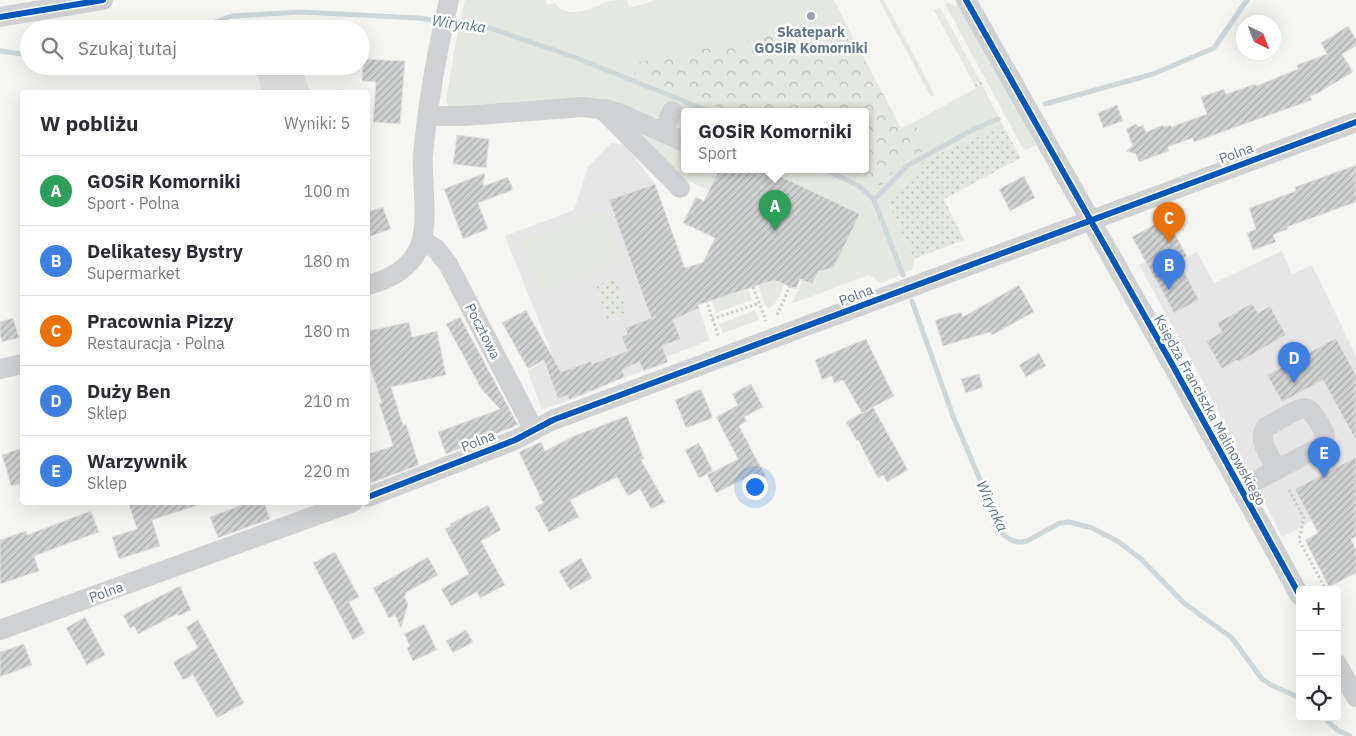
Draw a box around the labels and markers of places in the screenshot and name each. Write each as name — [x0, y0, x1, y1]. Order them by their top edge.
marker: Skatepark GOSiR Komorniki — [805, 10, 817, 22]
place label: Skatepark GOSiR Komorniki — [754, 23, 868, 57]
pin: A — [759, 190, 791, 231]
pin: C — [1153, 202, 1185, 243]
pin: B — [1153, 249, 1185, 290]
pin: D — [1278, 342, 1310, 383]
pin: E — [1308, 437, 1340, 478]

